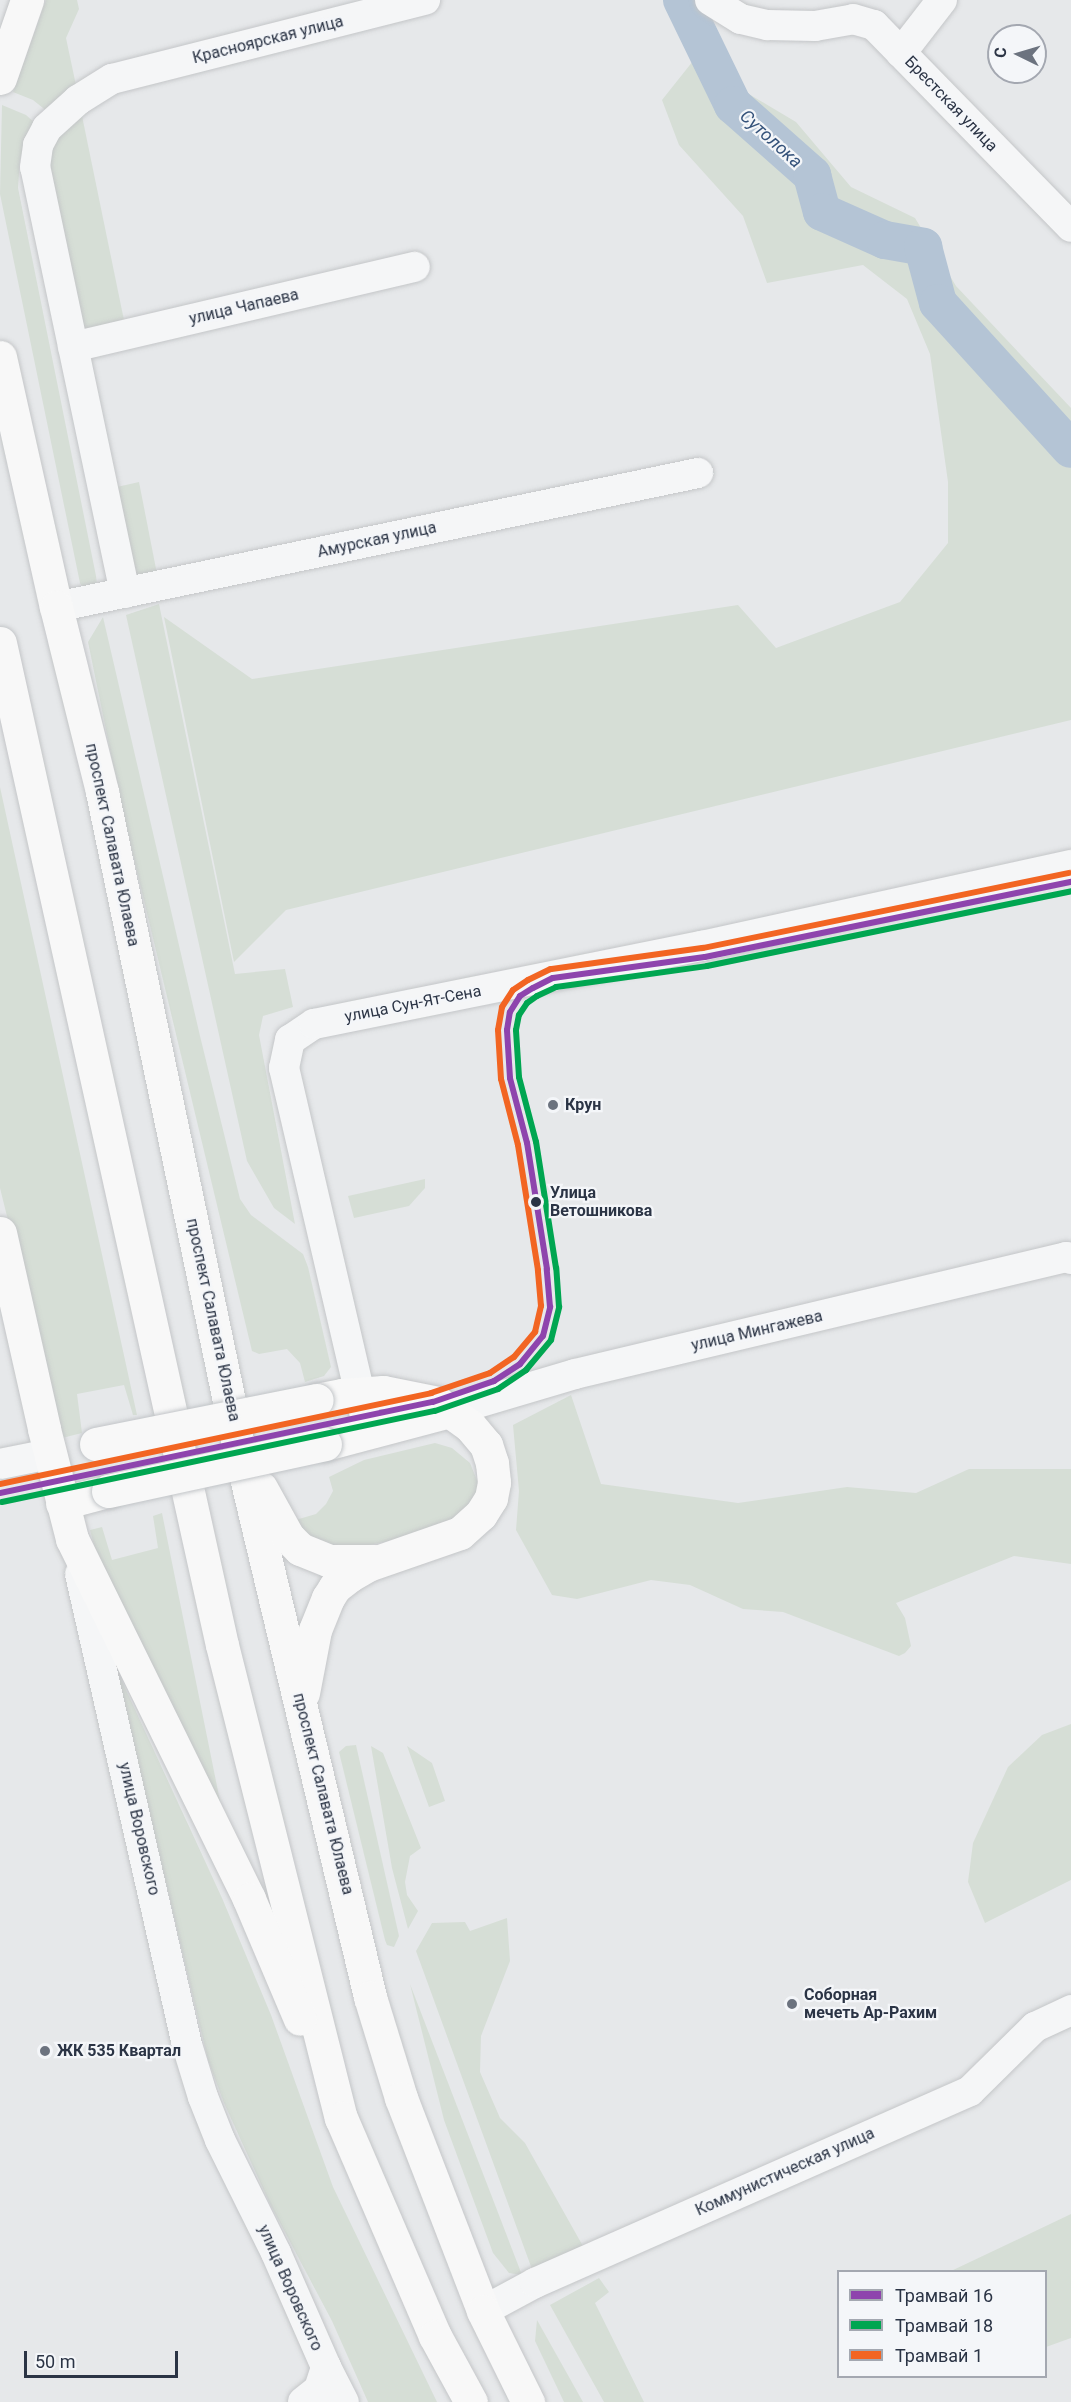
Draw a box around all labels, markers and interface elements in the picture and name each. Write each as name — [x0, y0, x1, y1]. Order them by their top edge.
street label: Красноярская улица — [191, 12, 345, 68]
north arrow — [987, 24, 1047, 84]
text: С — [991, 47, 1010, 59]
street label: Брестская улица — [901, 52, 1001, 156]
water label: Сутолока — [735, 105, 807, 173]
street label: улица Чапаева — [187, 285, 301, 329]
street label: Амурская улица — [316, 518, 438, 562]
street label: проспект Салавата Юлаева — [81, 742, 143, 948]
street label: улица Сун-Ят-Сена — [343, 981, 483, 1027]
place label: Крун — [565, 1095, 601, 1115]
marker: Крун — [546, 1098, 560, 1112]
place label: Улица Ветошникова — [550, 1183, 652, 1221]
marker: Улица Ветошникова — [527, 1193, 545, 1211]
street label: проспект Салавата Юлаева — [182, 1217, 244, 1423]
street label: улица Мингажева — [689, 1307, 825, 1355]
street label: проспект Салавата Юлаева — [289, 1691, 357, 1897]
street label: улица Воровского — [114, 1761, 164, 1897]
place label: Соборная мечеть Ар-Рахим — [804, 1985, 937, 2023]
marker: Соборная мечеть Ар-Рахим — [785, 1997, 799, 2011]
place label: ЖК 535 Квартал — [57, 2041, 181, 2061]
marker: ЖК 535 Квартал — [38, 2044, 52, 2058]
street label: Коммунистическая улица — [693, 2124, 877, 2220]
street label: улица Воровского — [254, 2222, 326, 2354]
legend — [837, 2270, 1047, 2378]
text: Трамвай 16 — [895, 2285, 993, 2306]
text: Трамвай 18 — [895, 2315, 993, 2336]
scale bar — [27, 2339, 182, 2377]
text: Трамвай 1 — [895, 2345, 983, 2366]
text: 50 m — [35, 2351, 75, 2372]

